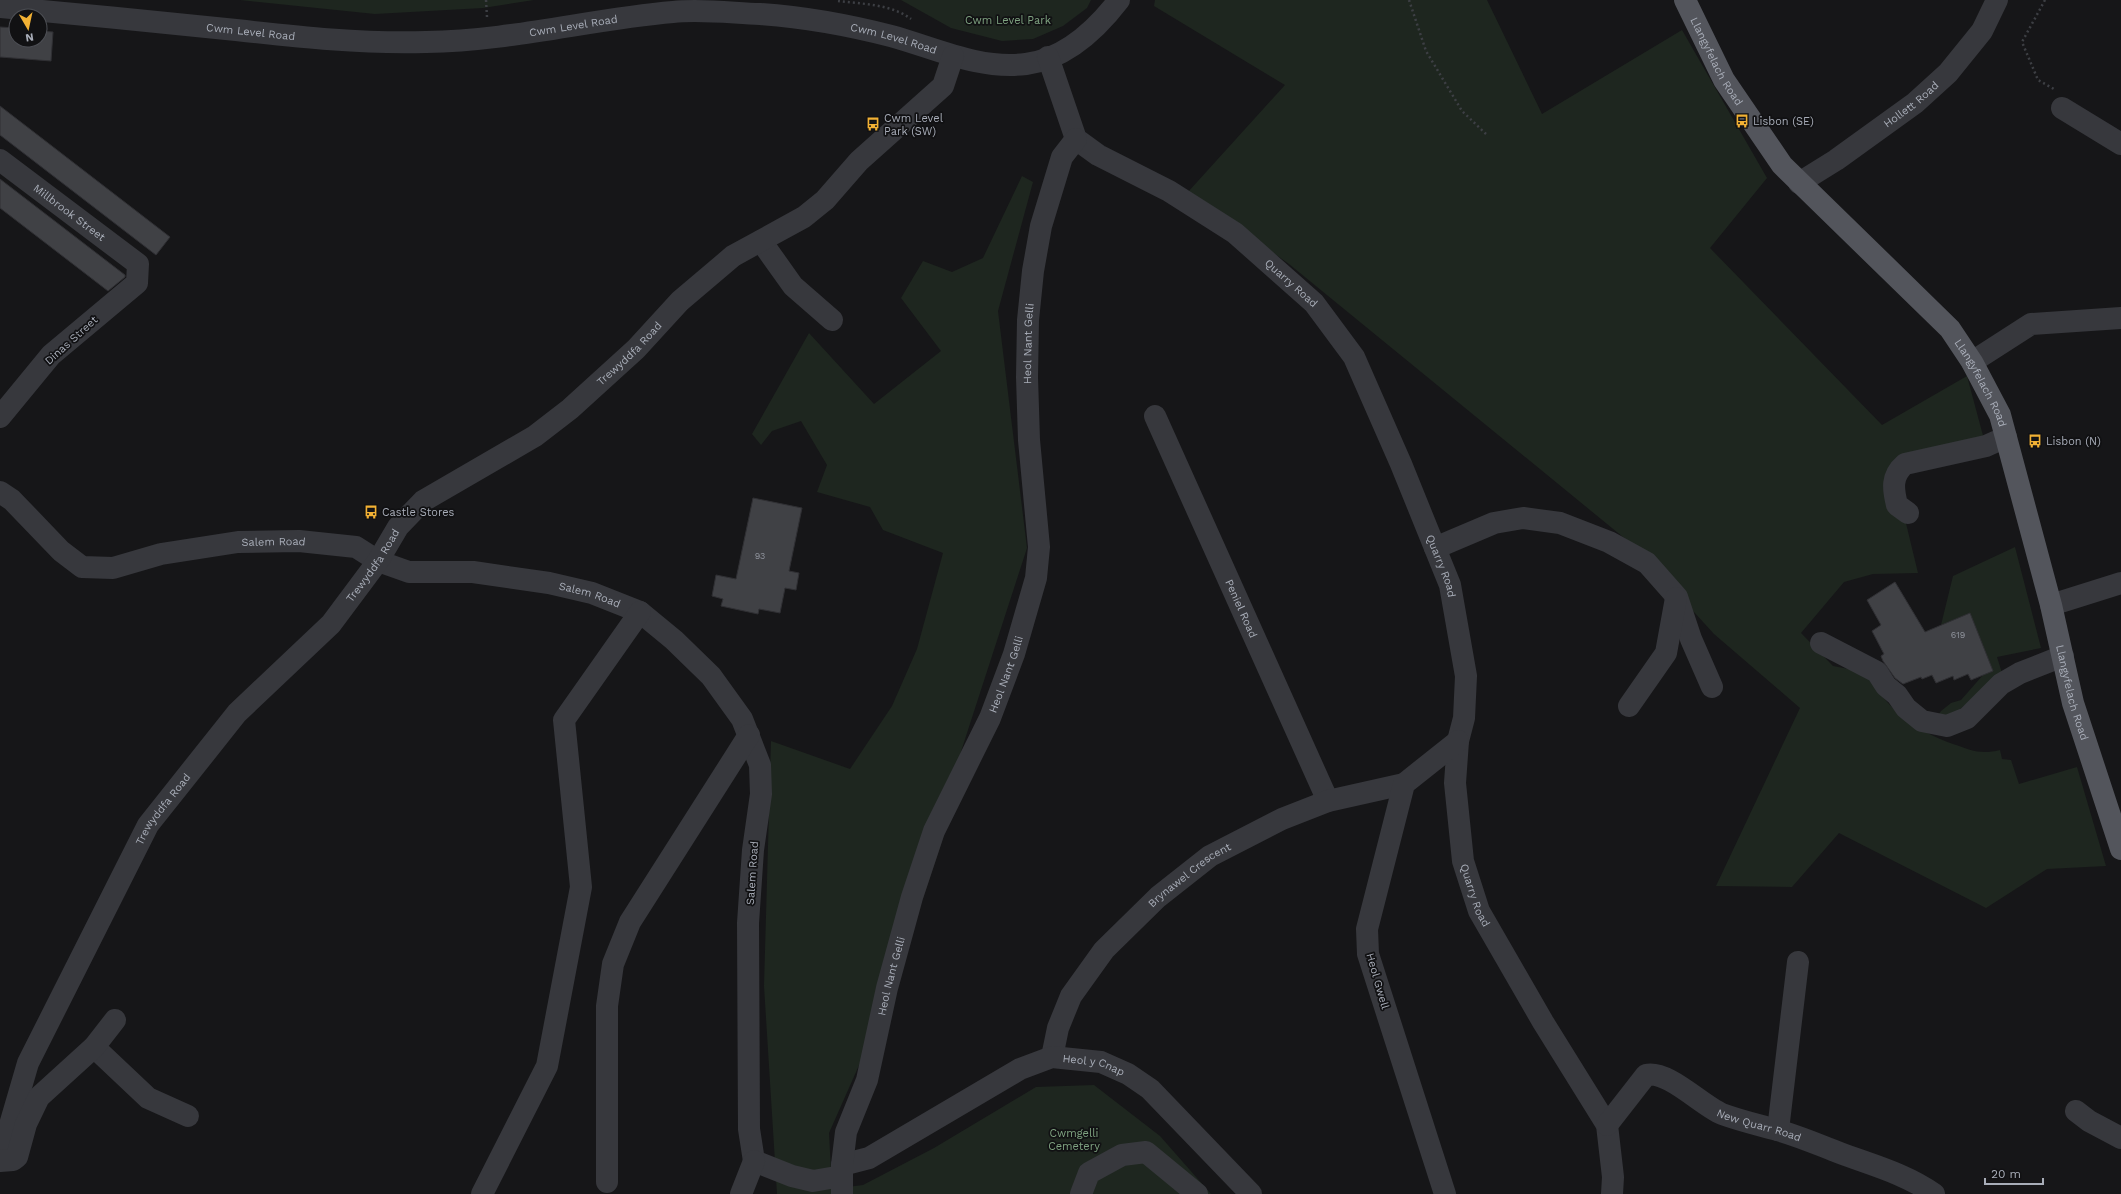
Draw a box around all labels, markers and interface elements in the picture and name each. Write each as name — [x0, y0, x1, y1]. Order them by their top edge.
north arrow — [8, 8, 48, 48]
street label: Cwm Level Road — [528, 13, 618, 39]
park label: Cwm Level Park — [965, 14, 1051, 27]
street label: Llangyfelach Road — [1687, 15, 1745, 108]
street label: Cwm Level Road — [206, 21, 296, 43]
street label: Cwm Level Road — [849, 21, 939, 57]
text: N — [24, 30, 35, 44]
street label: Hollett Road — [1881, 79, 1941, 131]
place label: Cwm Level Park (SW) — [884, 112, 944, 138]
bus stop icon: Lisbon (SE) — [1734, 113, 1750, 129]
place label: Lisbon (SE) — [1753, 115, 1814, 128]
bus stop icon: Cwm Level Park (SW) — [865, 116, 881, 132]
street label: Millbrook Street — [31, 182, 108, 244]
street label: Quarry Road — [1262, 256, 1320, 310]
street label: Heol Nant Gelli — [1021, 303, 1037, 384]
street label: Dinas Street — [42, 313, 101, 367]
street label: Trewyddfa Road — [594, 319, 665, 388]
street label: Llangyfelach Road — [1951, 337, 2009, 428]
bus stop icon: Lisbon (N) — [2027, 433, 2043, 449]
place label: Lisbon (N) — [2046, 435, 2101, 448]
bus stop icon: Castle Stores — [363, 504, 379, 520]
place label: Castle Stores — [382, 506, 455, 519]
street label: Trewyddfa Road — [344, 527, 402, 605]
street label: Quarry Road — [1423, 533, 1458, 598]
street label: Salem Road — [241, 535, 306, 549]
house number: 93 — [755, 551, 765, 561]
street label: Peniel Road — [1222, 577, 1260, 640]
street label: Salem Road — [558, 580, 622, 611]
house number: 619 — [1951, 630, 1965, 640]
street label: Heol Nant Gelli — [986, 634, 1026, 715]
street label: Llangyfelach Road — [2053, 644, 2091, 742]
street label: Trewyddfa Road — [133, 771, 194, 847]
street label: Brynawel Crescent — [1146, 840, 1234, 910]
street label: Salem Road — [744, 841, 761, 905]
street label: Quarry Road — [1457, 862, 1493, 929]
street label: Heol Nant Gelli — [875, 935, 908, 1017]
street label: Heol Gwell — [1363, 952, 1392, 1011]
street label: Heol y Cnap — [1062, 1052, 1127, 1079]
street label: New Quarr Road — [1714, 1106, 1803, 1144]
park label: Cwmgelli Cemetery — [1048, 1127, 1100, 1153]
scale bar — [1985, 1160, 2043, 1186]
text: 20 m — [1991, 1167, 2021, 1181]

